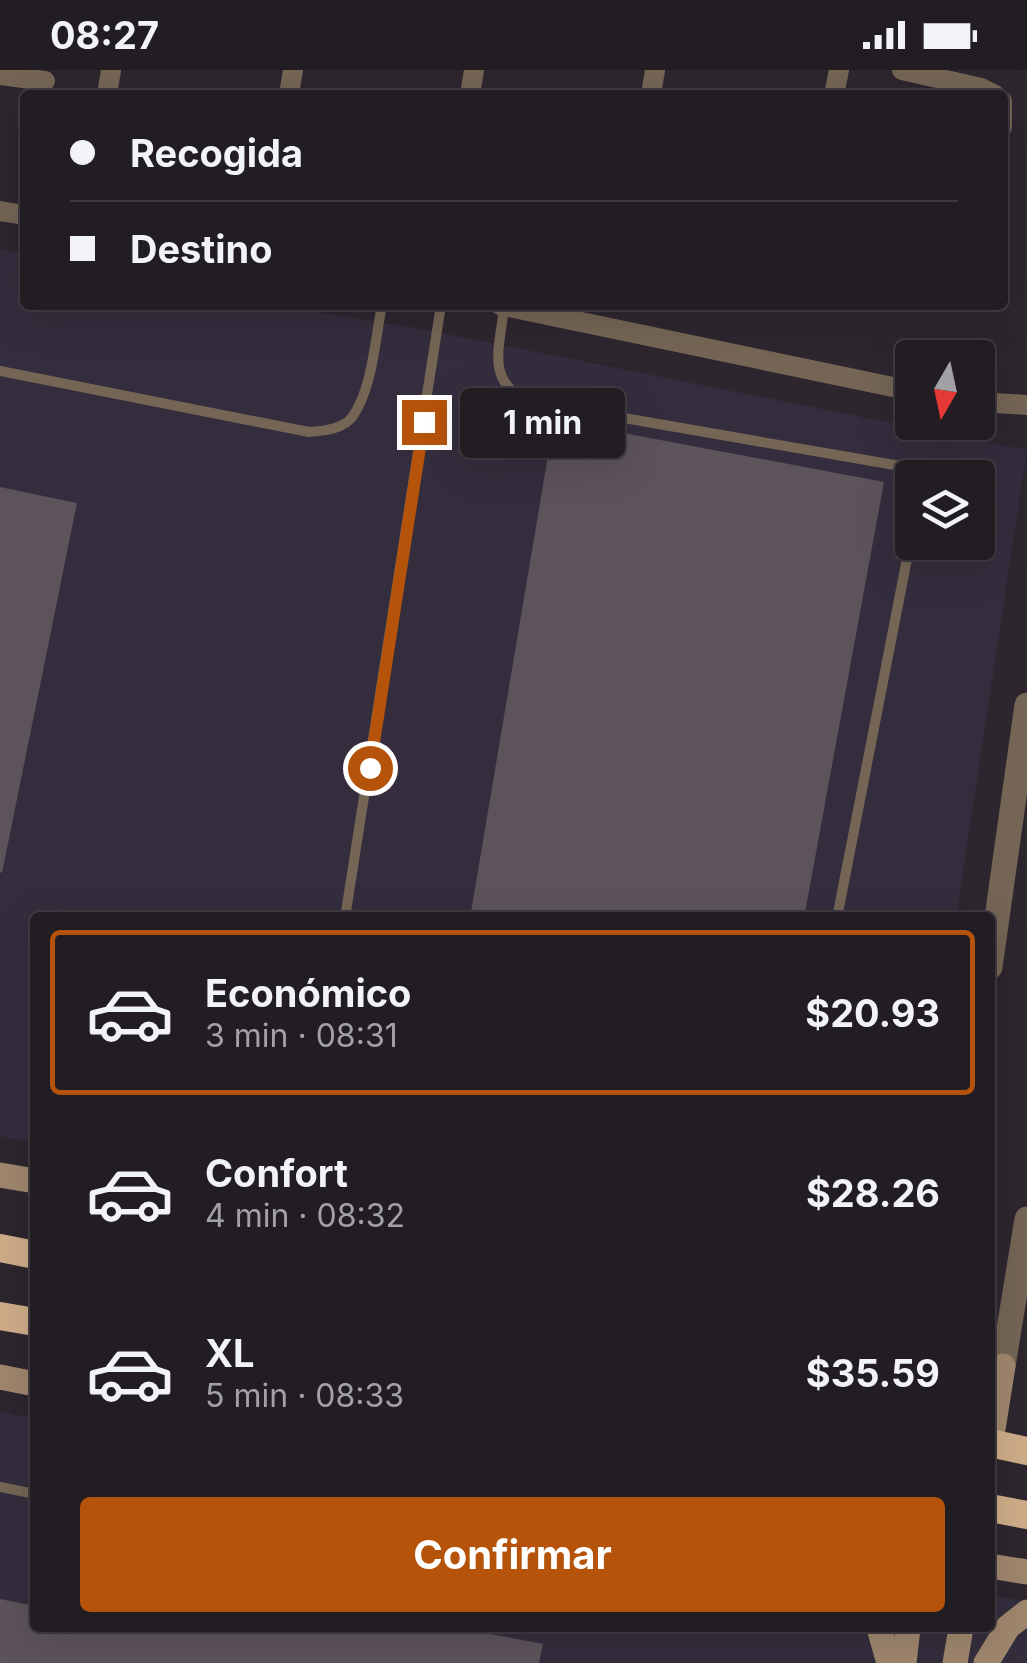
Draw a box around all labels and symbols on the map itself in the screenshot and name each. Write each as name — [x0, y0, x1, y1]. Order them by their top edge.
north arrow — [895, 340, 995, 440]
callout: 1 min — [459, 387, 624, 457]
route end — [402, 400, 447, 445]
route start — [348, 746, 393, 791]

